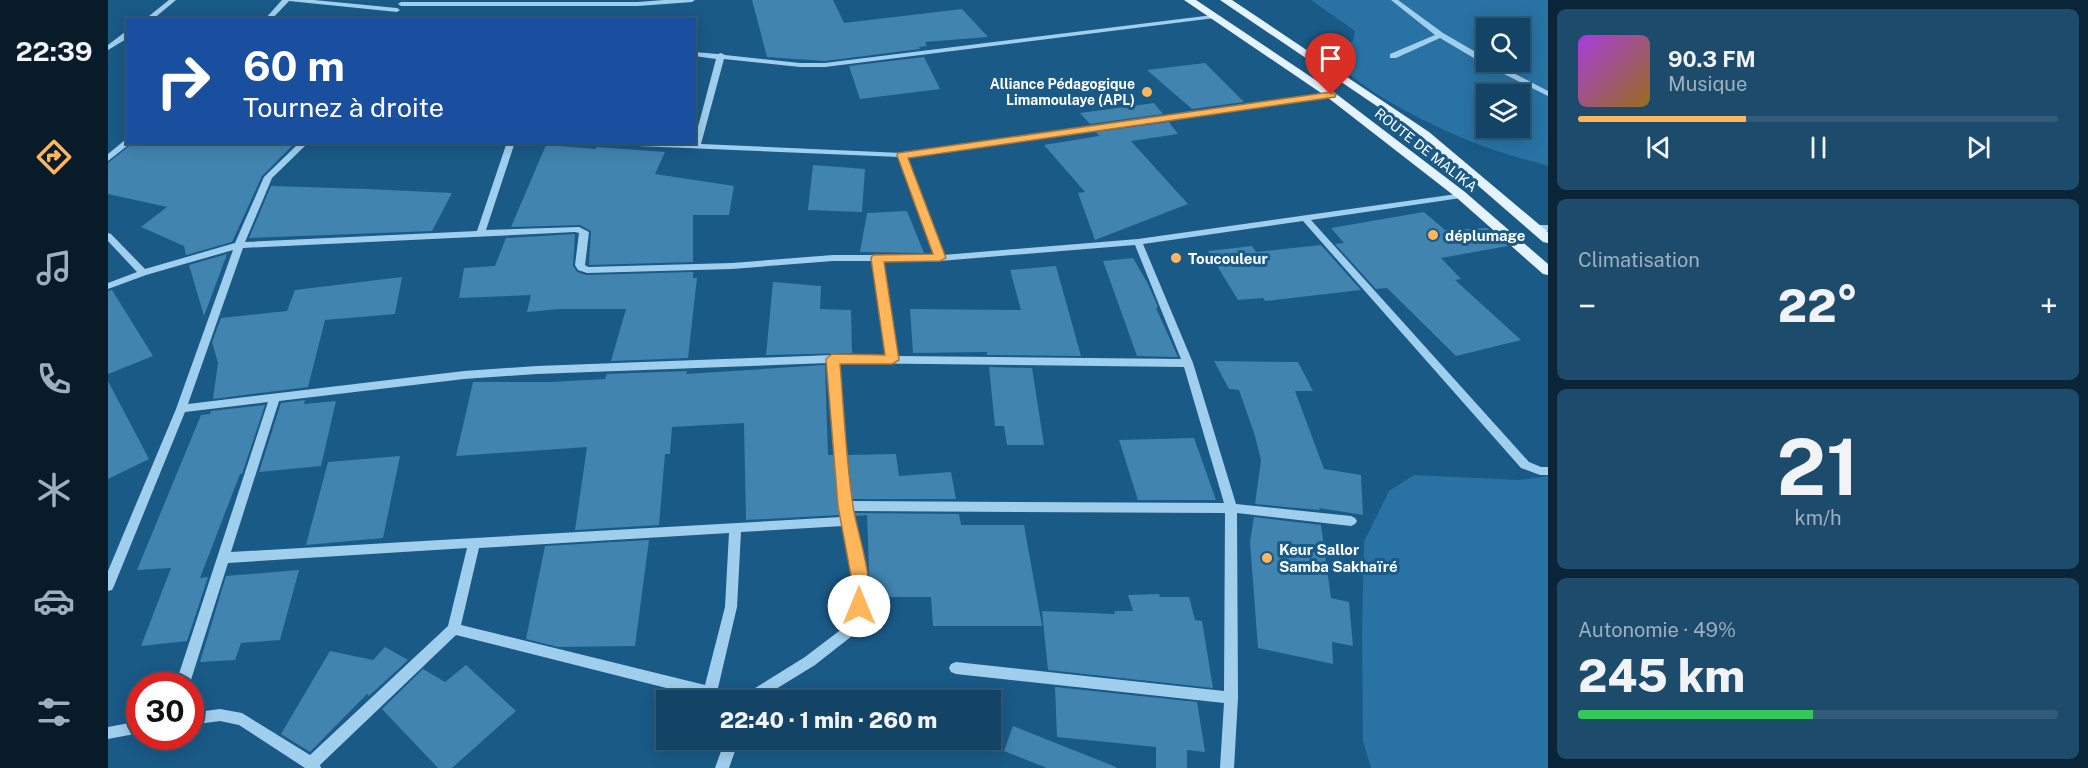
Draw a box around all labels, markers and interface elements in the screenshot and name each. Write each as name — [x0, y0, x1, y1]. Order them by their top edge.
map controls — [1476, 18, 1530, 138]
button: search — [1476, 18, 1530, 72]
pin — [1305, 33, 1356, 95]
text: 22:39 — [15, 35, 93, 67]
text: 60 m — [243, 41, 345, 90]
icon: right — [144, 42, 222, 120]
icon: arrive — [1314, 42, 1347, 75]
text: 90.3 FM — [1668, 46, 1756, 72]
text: Musique — [1668, 72, 1747, 96]
place label: Alliance Pédagogique Limamoulaye (APL) — [990, 76, 1135, 108]
button: layers — [1476, 84, 1530, 138]
marker: Alliance Pédagogique Limamoulaye (APL) — [1140, 85, 1154, 99]
text: Tournez à droite — [243, 91, 444, 123]
street label: ROUTE DE MALIKA — [1372, 105, 1480, 195]
icon: previous — [1642, 131, 1675, 164]
icon: pause — [1802, 131, 1835, 164]
icon: next — [1962, 131, 1995, 164]
icon: directions — [33, 136, 75, 178]
place label: déplumage — [1445, 227, 1525, 244]
marker: déplumage — [1426, 228, 1440, 242]
icon: music — [33, 247, 75, 289]
text: Climatisation — [1578, 248, 1700, 272]
place label: Toucouleur — [1188, 250, 1268, 267]
marker: Toucouleur — [1169, 251, 1183, 265]
text: 22° — [1778, 279, 1858, 332]
text: − — [1578, 287, 1596, 325]
text: + — [2040, 287, 2058, 325]
icon: phone — [33, 358, 75, 400]
text: 21 — [1777, 421, 1859, 513]
icon: climate — [33, 469, 75, 511]
text: km/h — [1794, 506, 1842, 530]
place label: Keur Sallor Samba Sakhaïré — [1279, 541, 1398, 575]
marker: Keur Sallor Samba Sakhaïré — [1260, 551, 1274, 565]
position arrow — [827, 574, 891, 638]
icon: car — [33, 580, 75, 622]
text: Autonomie · 49% — [1578, 618, 1736, 642]
text: 245 km — [1578, 649, 1745, 702]
speed limit sign: 30 — [126, 672, 204, 750]
icon: filters — [33, 691, 75, 733]
text: 22:40 · 1 min · 260 m — [720, 707, 937, 733]

